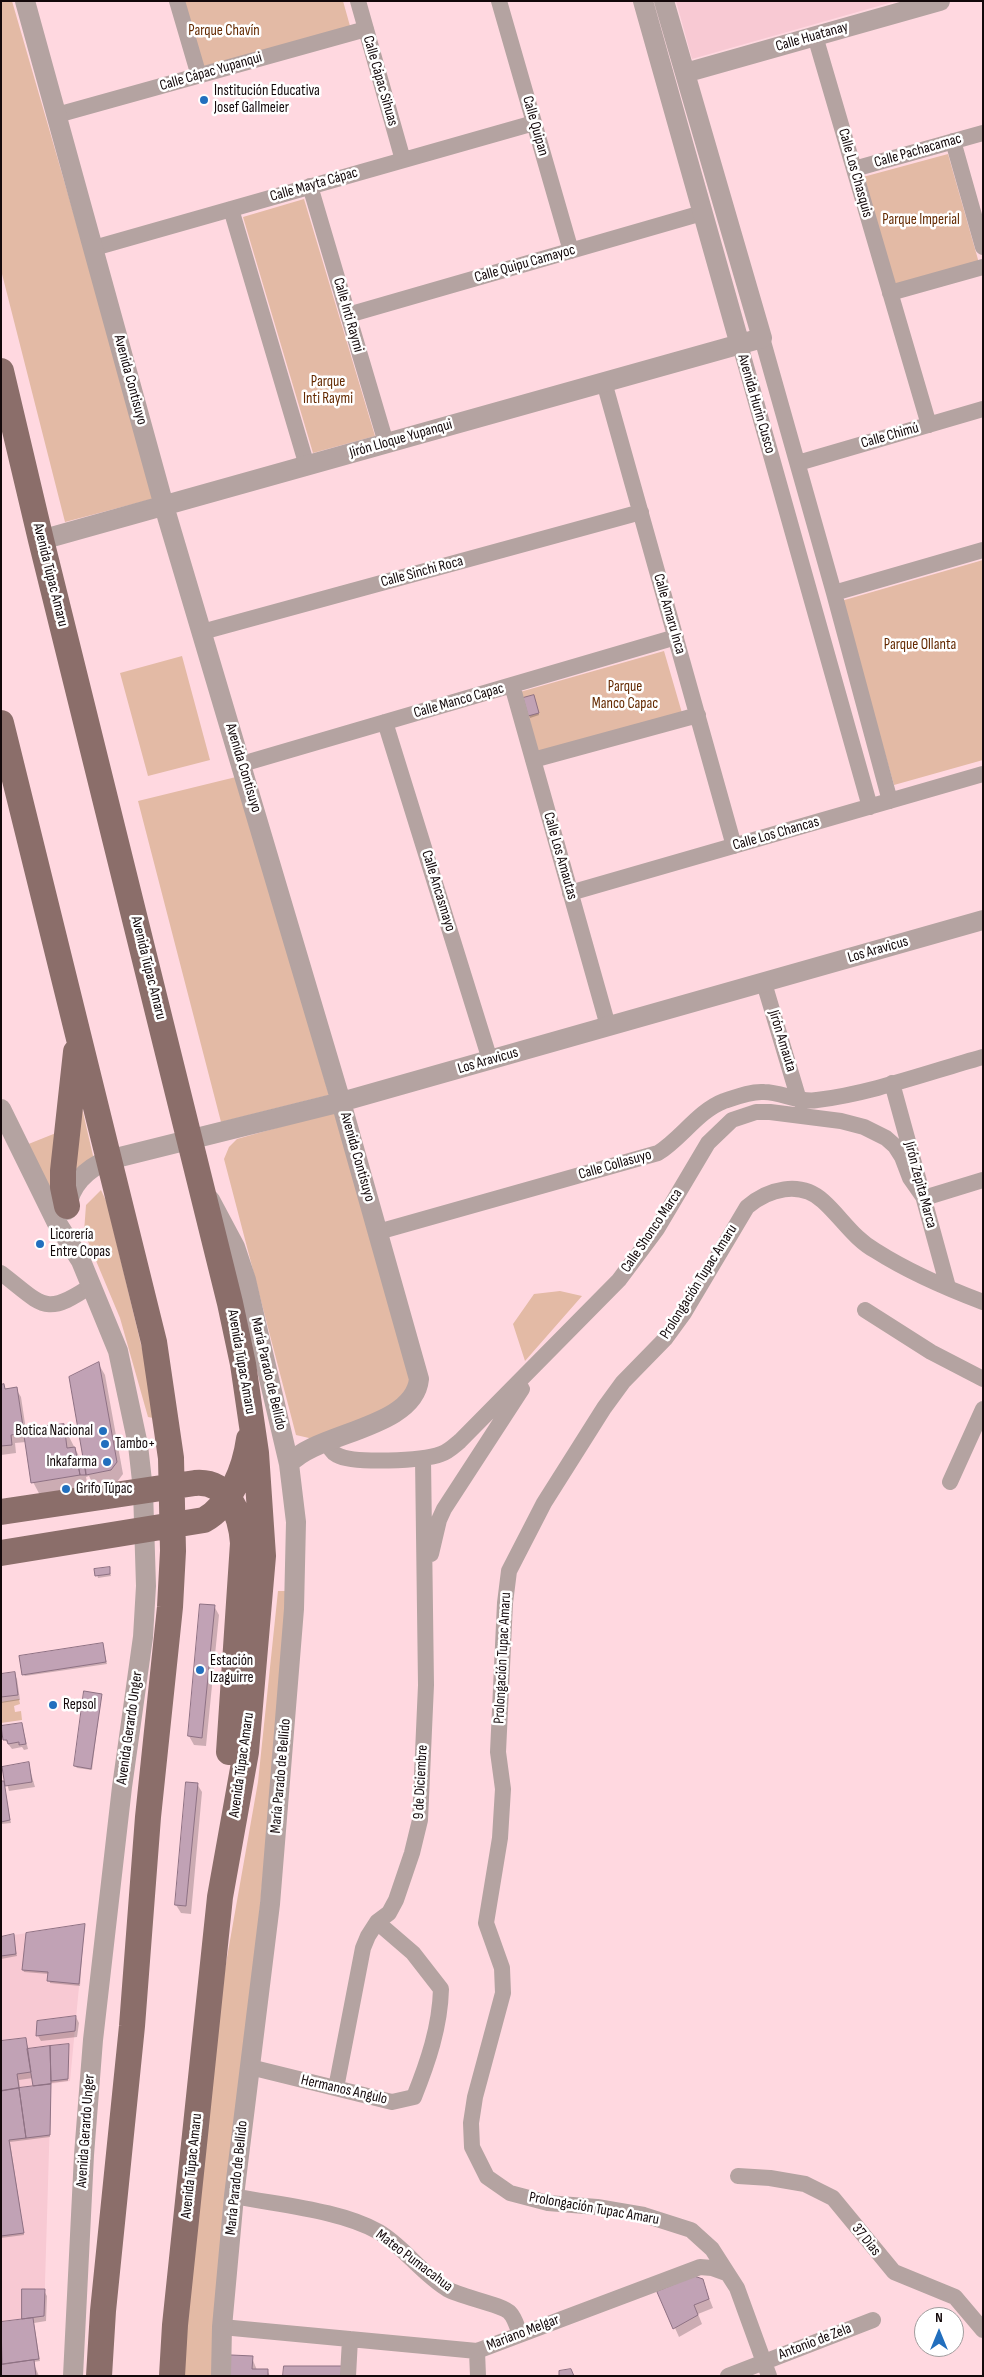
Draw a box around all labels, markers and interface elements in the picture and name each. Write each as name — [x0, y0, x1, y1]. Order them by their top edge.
street label: Calle Huatanay — [774, 18, 850, 56]
park label: Parque Chavín — [188, 22, 260, 40]
street label: Calle Cápac Sihuas — [359, 34, 401, 128]
street label: Calle Cápac Yupanqui — [158, 49, 264, 95]
place label: Institución Educativa Josef Gallmeier — [214, 82, 320, 117]
marker: Institución Educativa Josef Gallmeier — [198, 94, 210, 106]
street label: Calle Quipan — [518, 94, 552, 158]
street label: Calle Los Chasquis — [834, 126, 876, 220]
street label: Calle Pachacamac — [872, 130, 964, 172]
street label: Calle Mayta Cápac — [268, 164, 360, 206]
park label: Parque Imperial — [882, 211, 960, 229]
street label: Calle Quipu Camayoc — [472, 241, 578, 287]
street label: Calle Inti Raymi — [329, 276, 367, 354]
street label: Avenida Contisuyo — [109, 333, 151, 427]
street label: Avenida Hurin Cusco — [733, 352, 779, 456]
park label: Parque Inti Raymi — [303, 373, 353, 408]
street label: Jirón Lloque Yupanqui — [348, 416, 454, 462]
street label: Calle Chimú — [859, 419, 921, 453]
street label: Avenida Túpac Amaru — [28, 521, 72, 629]
street label: Calle Sinchi Roca — [379, 552, 465, 592]
street label: Calle Amaru Inca — [649, 572, 689, 656]
park label: Parque Ollanta — [884, 636, 956, 654]
park label: Parque Manco Capac — [592, 678, 658, 713]
street label: Calle Manco Capac — [412, 680, 506, 722]
street label: Avenida Contisuyo — [221, 721, 265, 815]
street label: Calle Los Amautas — [539, 810, 581, 902]
street label: Calle Los Chancas — [731, 813, 821, 855]
street label: Calle Ancasmayo — [417, 848, 459, 934]
street label: Avenida Túpac Amaru — [126, 914, 170, 1022]
street label: Los Aravicus — [846, 933, 910, 967]
street label: Jirón Amauta — [764, 1008, 800, 1074]
street label: Los Aravicus — [456, 1044, 520, 1078]
street label: Avenida Contisuyo — [336, 1110, 378, 1204]
street label: Jirón Zepita Marca — [900, 1140, 940, 1230]
street label: Calle Collasuyo — [576, 1146, 654, 1184]
street label: Calle Shonco Marca — [617, 1186, 687, 1276]
street label: Prolongación Tupac Amaru — [656, 1221, 742, 1343]
place label: Licorería Entre Copas — [50, 1226, 110, 1261]
marker: Licorería Entre Copas — [34, 1238, 46, 1250]
street label: Avenida Túpac Amaru — [223, 1308, 259, 1416]
street label: María Parado de Bellido — [246, 1316, 290, 1432]
place label: Botica Nacional — [15, 1422, 93, 1440]
marker: Botica Nacional — [97, 1425, 109, 1437]
place label: Tambo+ — [115, 1435, 155, 1453]
marker: Tambo+ — [99, 1438, 111, 1450]
place label: Inkafarma — [46, 1453, 97, 1471]
marker: Inkafarma — [101, 1456, 113, 1468]
place label: Grifo Túpac — [76, 1480, 132, 1498]
marker: Grifo Túpac — [60, 1483, 72, 1495]
street label: Prolongación Tupac Amaru — [491, 1592, 515, 1724]
place label: Estación Izaguirre — [210, 1652, 254, 1687]
marker: Estación Izaguirre — [194, 1664, 206, 1676]
street label: Avenida Gerardo Unger — [113, 1670, 147, 1786]
place label: Repsol — [63, 1696, 96, 1714]
marker: Repsol — [47, 1699, 59, 1711]
street label: Avenida Túpac Amaru — [226, 1711, 258, 1819]
street label: María Parado de Bellido — [267, 1718, 295, 1834]
street label: 9 de Diciembre — [410, 1744, 432, 1820]
street label: Hermanos Angulo — [299, 2071, 389, 2109]
street label: Avenida Gerardo Unger — [73, 2074, 99, 2188]
street label: Avenida Túpac Amaru — [178, 2112, 206, 2220]
street label: María Parado de Bellido — [222, 2120, 252, 2236]
street label: Prolongación Tupac Amaru — [528, 2189, 660, 2229]
street label: 37 Dias — [848, 2220, 884, 2260]
street label: Mateo Pumacahua — [372, 2226, 456, 2296]
north arrow — [914, 2307, 964, 2357]
text: N — [935, 2309, 943, 2326]
street label: Mariano Melgar — [484, 2311, 562, 2355]
street label: Antonio de Zela — [776, 2320, 854, 2364]

